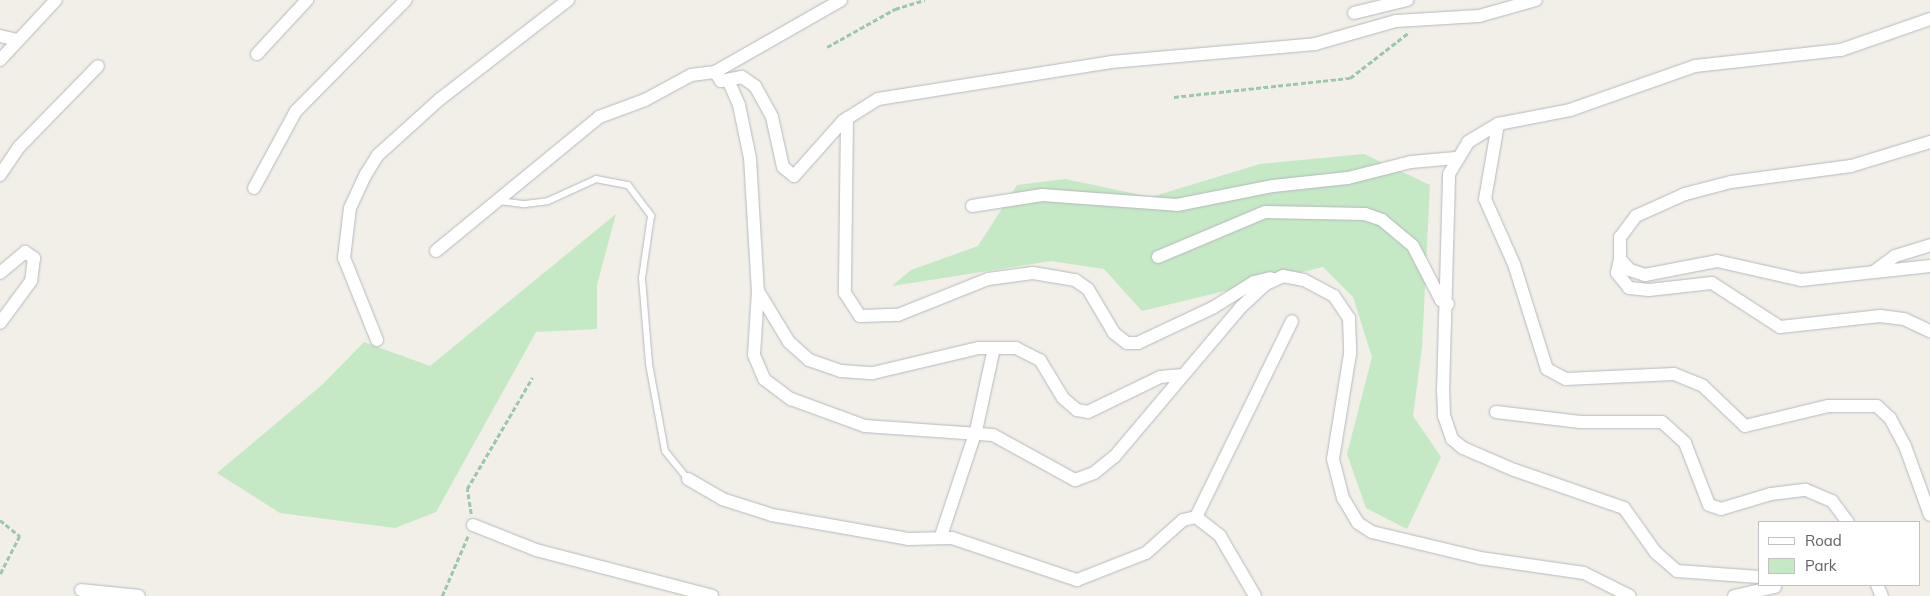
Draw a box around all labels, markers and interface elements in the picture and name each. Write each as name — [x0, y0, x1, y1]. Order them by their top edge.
legend — [1758, 521, 1920, 586]
text: Road — [1805, 531, 1842, 550]
text: Park — [1805, 556, 1837, 575]

